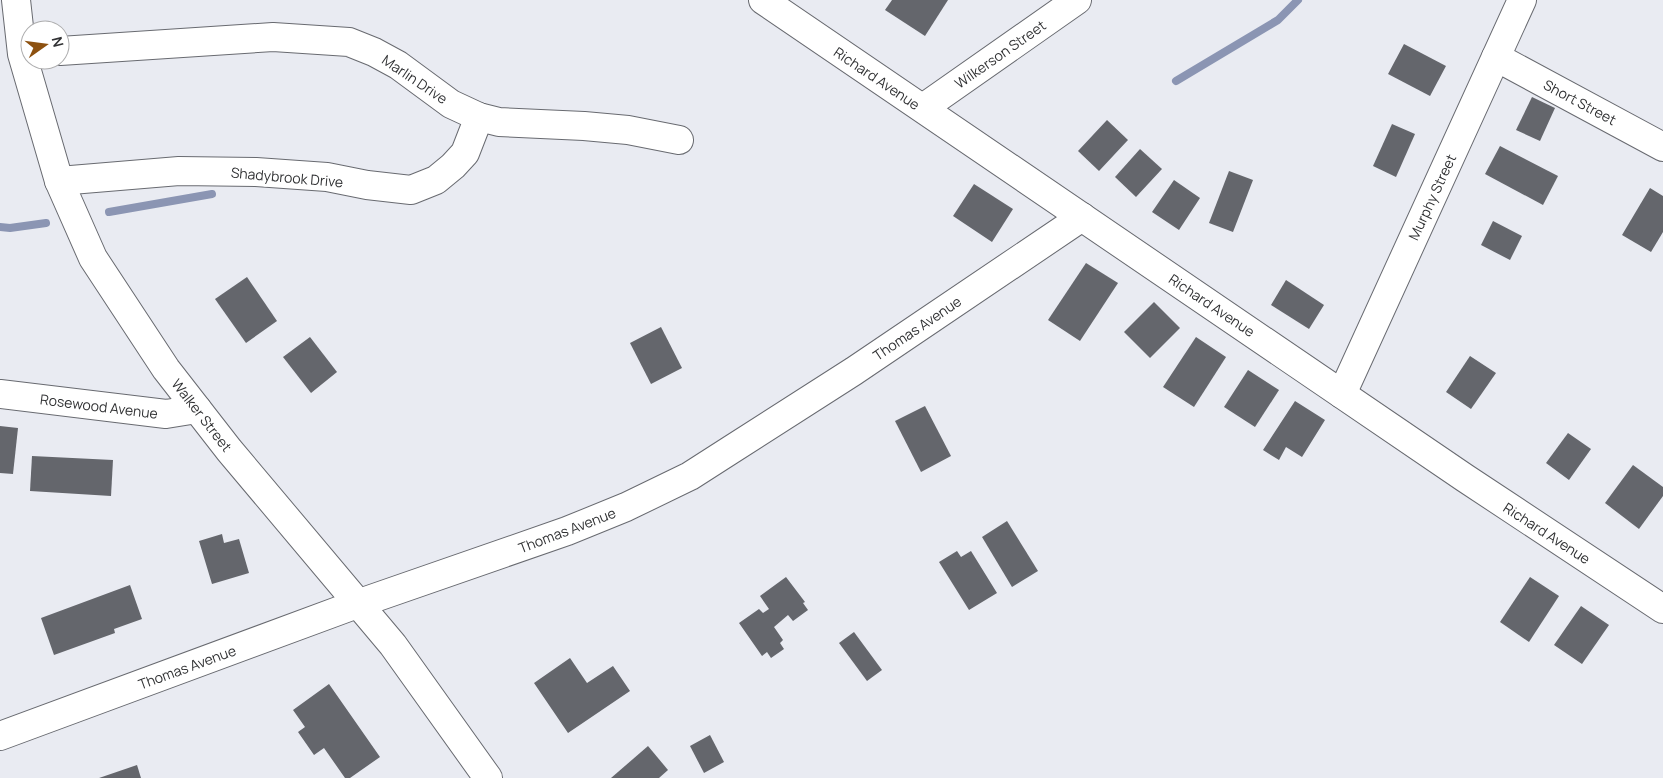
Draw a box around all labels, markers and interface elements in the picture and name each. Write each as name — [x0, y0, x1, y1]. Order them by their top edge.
street label: Wilkerson Street — [951, 15, 1050, 92]
north arrow — [20, 20, 70, 70]
text: N — [48, 35, 69, 49]
street label: Richard Avenue — [830, 42, 924, 114]
street label: Marlin Drive — [379, 50, 451, 108]
street label: Short Street — [1540, 75, 1620, 129]
street label: Murphy Street — [1404, 150, 1460, 243]
street label: Shadybrook Drive — [230, 163, 344, 191]
street label: Richard Avenue — [1165, 269, 1259, 341]
street label: Thomas Avenue — [869, 291, 965, 365]
street label: Walker Street — [168, 375, 237, 456]
street label: Rosewood Avenue — [39, 389, 159, 423]
street label: Richard Avenue — [1500, 498, 1594, 568]
street label: Thomas Avenue — [516, 503, 618, 557]
street label: Thomas Avenue — [136, 641, 238, 693]

